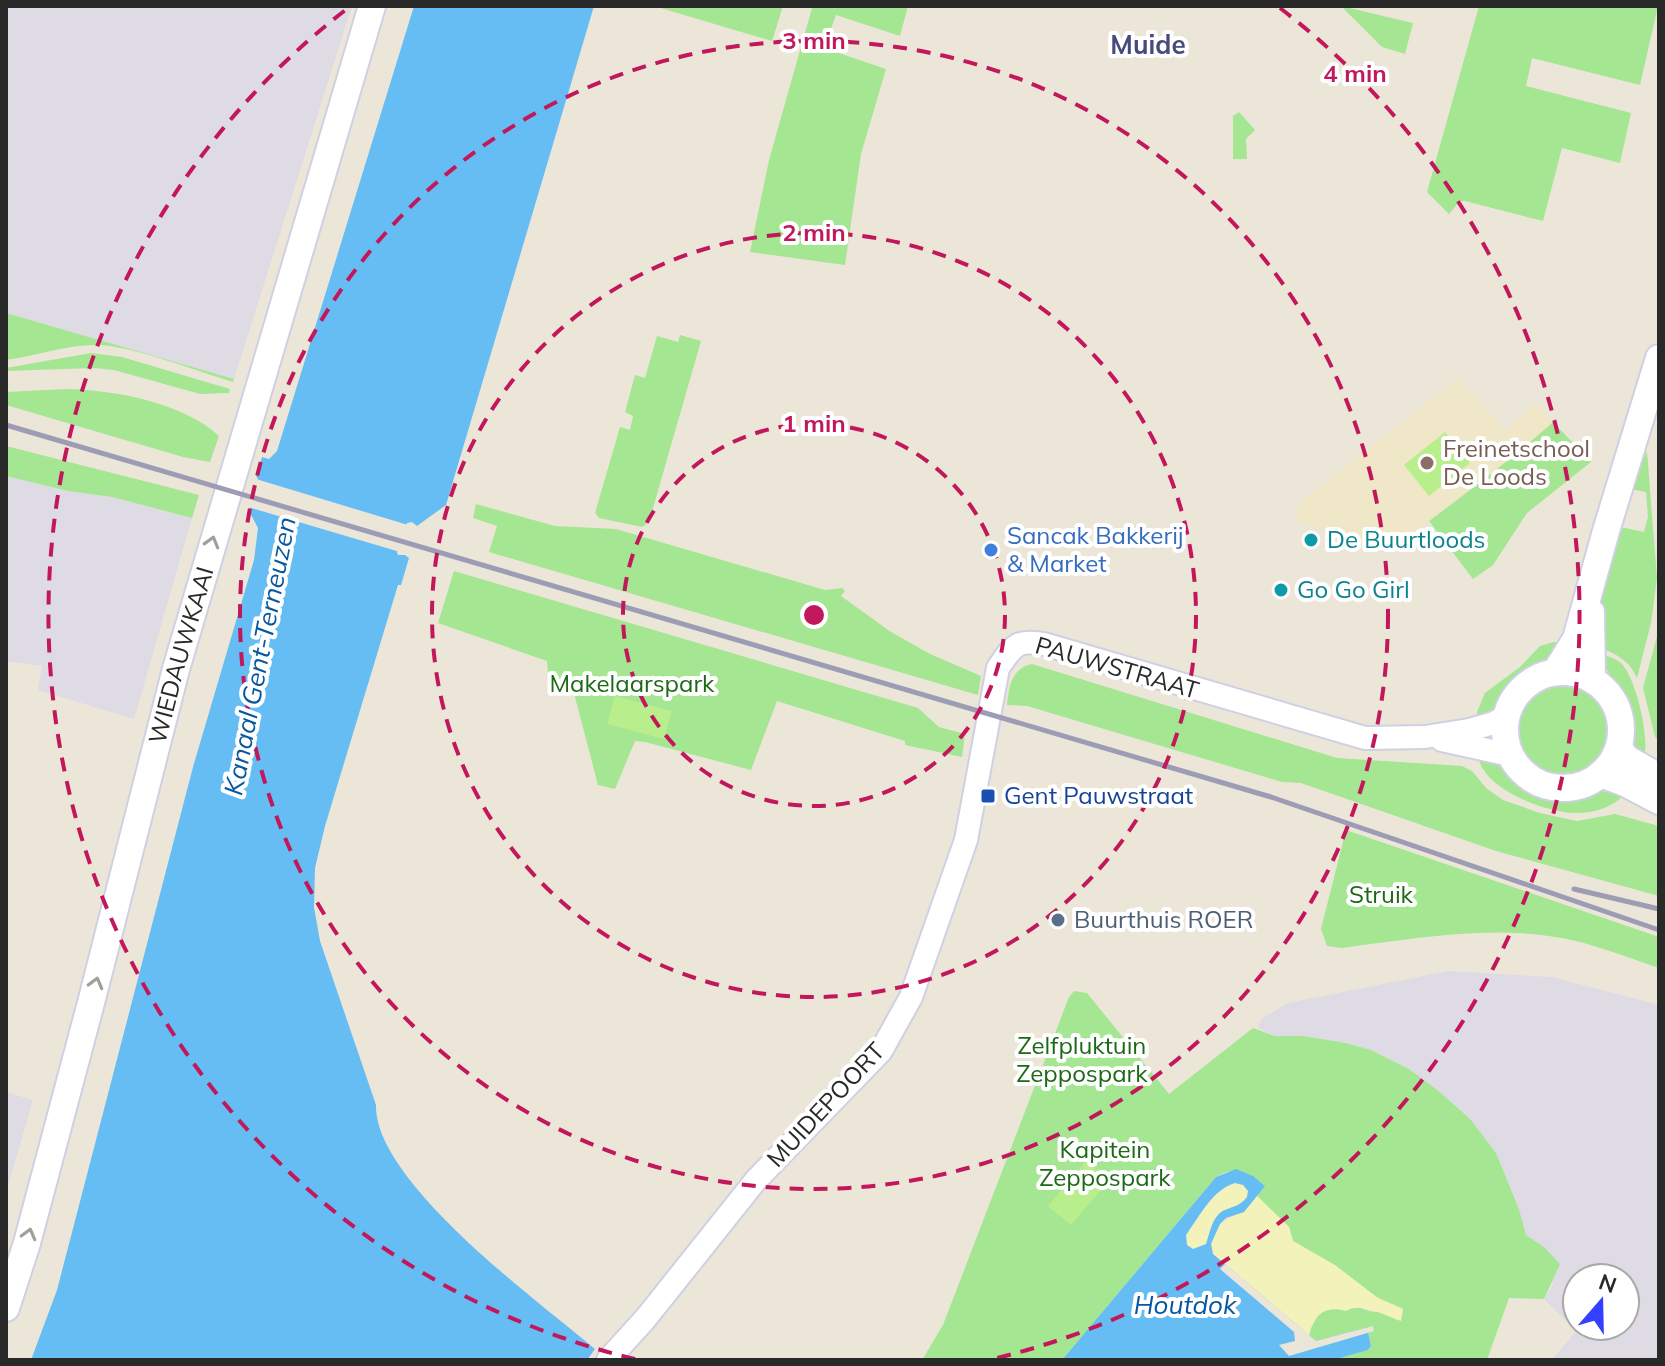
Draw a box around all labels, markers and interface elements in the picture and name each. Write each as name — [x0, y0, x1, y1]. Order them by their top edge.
text: 3 min — [782, 25, 846, 55]
district label: Muide — [1110, 28, 1186, 61]
text: 4 min — [1323, 58, 1387, 88]
text: 2 min — [782, 217, 846, 247]
text: 1 min — [782, 408, 846, 438]
place label: Freinetschool De Loods — [1443, 433, 1590, 491]
marker: Freinetschool De Loods — [1418, 454, 1436, 472]
water label: Kanaal Gent-Terneuzen — [216, 514, 303, 798]
place label: Sancak Bakkerij & Market — [1007, 520, 1184, 578]
place label: De Buurtloods — [1327, 524, 1485, 554]
marker: De Buurtloods — [1302, 531, 1320, 549]
one-way arrow — [203, 535, 219, 549]
marker: Sancak Bakkerij & Market — [982, 541, 1000, 559]
street label: WIEDAUWKAAI — [142, 563, 219, 747]
place label: Go Go Girl — [1297, 574, 1410, 604]
marker: Go Go Girl — [1272, 581, 1290, 599]
centre of rings — [800, 601, 828, 629]
street label: PAUWSTRAAT — [1032, 629, 1203, 705]
park label: Makelaarspark — [550, 668, 715, 698]
place label: Gent Pauwstraat — [1004, 780, 1193, 810]
marker: Gent Pauwstraat — [979, 787, 997, 805]
park label: Struik — [1349, 879, 1414, 909]
place label: Buurthuis ROER — [1074, 904, 1253, 934]
marker: Buurthuis ROER — [1049, 911, 1067, 929]
one-way arrow — [87, 976, 104, 990]
park label: Zelfpluktuin Zeppospark — [1016, 1030, 1148, 1088]
street label: MUIDEPOORT — [760, 1035, 891, 1173]
park label: Kapitein Zeppospark — [1039, 1134, 1171, 1192]
one-way arrow — [20, 1227, 36, 1241]
north arrow — [1561, 1262, 1641, 1342]
text: N — [1595, 1267, 1620, 1299]
water label: Houtdok — [1134, 1288, 1237, 1321]

